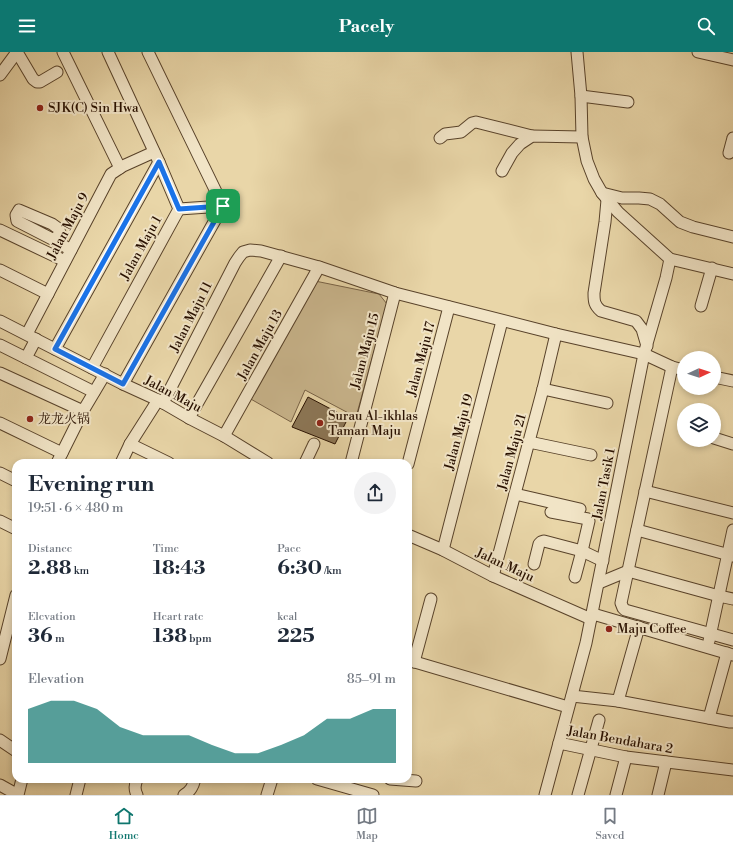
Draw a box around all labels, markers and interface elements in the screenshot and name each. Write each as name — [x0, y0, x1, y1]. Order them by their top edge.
icon: menu — [16, 15, 38, 37]
text: Pacely — [339, 15, 394, 38]
icon: search — [695, 15, 717, 37]
place label: SJK(C) Sin Hwa — [48, 100, 139, 116]
marker: SJK(C) Sin Hwa — [35, 103, 45, 113]
pin — [206, 189, 240, 223]
street label: Jalan Maju 9 — [43, 190, 92, 263]
icon: arrive — [212, 195, 234, 217]
street label: Jalan Maju 1 — [116, 213, 165, 284]
street label: Jalan Maju 11 — [166, 279, 216, 356]
street label: Jalan Maju 13 — [234, 307, 286, 384]
street label: Jalan Maju 15 — [347, 311, 383, 392]
street label: Jalan Maju 17 — [403, 319, 439, 399]
north arrow — [677, 351, 721, 395]
map controls — [677, 351, 721, 447]
street label: Jalan Maju — [141, 372, 205, 416]
street label: Jalan Maju 19 — [441, 392, 477, 473]
button: layers — [677, 403, 721, 447]
place label: Surau Al-ikhlas Taman Maju — [328, 408, 418, 439]
place label: 龙龙火锅 — [38, 411, 90, 427]
street label: Jalan Maju 21 — [494, 412, 530, 493]
marker: 龙龙火锅 — [25, 414, 35, 424]
marker: Surau Al-ikhlas Taman Maju — [315, 418, 325, 428]
street label: Jalan Tasik 1 — [589, 446, 619, 522]
text: Evening run — [28, 471, 154, 498]
button: share — [354, 472, 396, 514]
text: 19:51 · 6 × 480 m — [28, 500, 123, 516]
text: Distance — [28, 542, 72, 556]
text: Time — [153, 542, 179, 556]
text: Pace — [277, 542, 301, 556]
street label: Jalan Maju — [472, 544, 537, 586]
text: 2.88 — [28, 556, 71, 581]
text: 18:43 — [153, 556, 206, 581]
text: 6:30 — [277, 556, 322, 581]
text: km — [71, 564, 89, 578]
text: /km — [322, 564, 342, 578]
text: Elevation — [28, 610, 76, 624]
text: Heart rate — [153, 610, 203, 624]
text: kcal — [277, 610, 297, 624]
place label: Maju Coffee — [617, 621, 687, 637]
text: 36 — [28, 624, 53, 649]
text: 138 — [153, 624, 187, 649]
text: 225 — [277, 624, 315, 649]
marker: Maju Coffee — [604, 624, 614, 634]
text: m — [53, 632, 65, 646]
text: bpm — [187, 632, 212, 646]
text: Elevation — [28, 671, 84, 687]
text: 85–91 m — [347, 671, 396, 687]
street label: Jalan Bendahara 2 — [565, 723, 674, 757]
tab: Home — [109, 805, 139, 843]
tab: Map — [356, 805, 378, 843]
tab: Saved — [595, 805, 624, 843]

